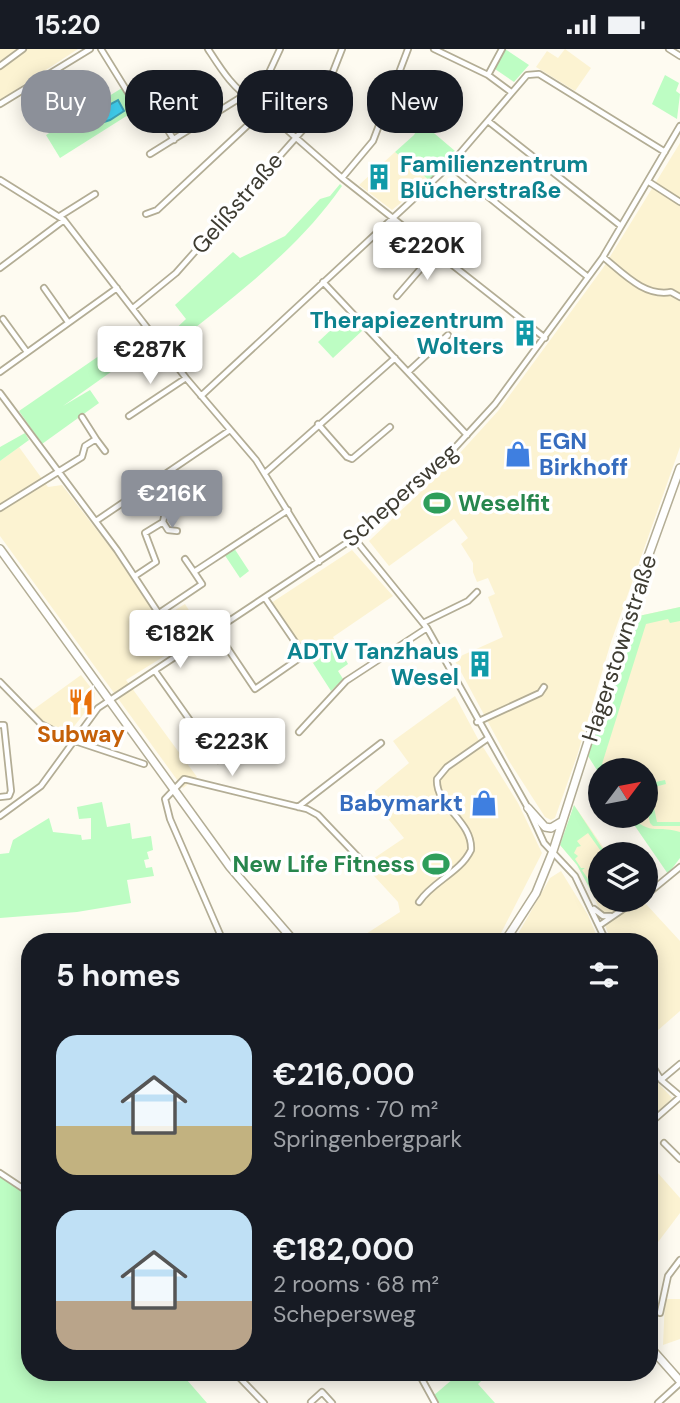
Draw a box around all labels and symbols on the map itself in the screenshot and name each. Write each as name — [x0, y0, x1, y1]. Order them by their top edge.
street label: Gelißstraße — [185, 146, 289, 260]
place label: Familienzentrum Blücherstraße — [400, 149, 588, 205]
building icon: Familienzentrum Blücherstraße — [364, 162, 394, 192]
pin: €220K — [378, 223, 476, 282]
place label: Therapiezentrum Wolters — [310, 305, 504, 361]
building icon: Therapiezentrum Wolters — [510, 318, 540, 348]
pin: €287K — [101, 327, 199, 386]
place label: EGN Birkhoff — [539, 426, 628, 482]
street label: Schepersweg — [336, 437, 464, 553]
shop icon: EGN Birkhoff — [503, 439, 533, 469]
pin: €216K — [123, 470, 221, 530]
sports icon: Weselfit — [422, 488, 452, 518]
place label: Weselfit — [458, 488, 550, 518]
street label: Hagerstownstraße — [575, 551, 663, 745]
pin: €182K — [131, 611, 229, 670]
place label: ADTV Tanzhaus Wesel — [287, 636, 459, 692]
building icon: ADTV Tanzhaus Wesel — [465, 649, 495, 679]
restaurant icon: Subway — [66, 687, 96, 717]
place label: Subway — [37, 719, 125, 749]
pin: €223K — [183, 719, 281, 778]
north arrow — [588, 758, 658, 828]
place label: Babymarkt — [339, 788, 463, 818]
shop icon: Babymarkt — [469, 788, 499, 818]
place label: New Life Fitness — [233, 849, 415, 879]
sports icon: New Life Fitness — [421, 849, 451, 879]

